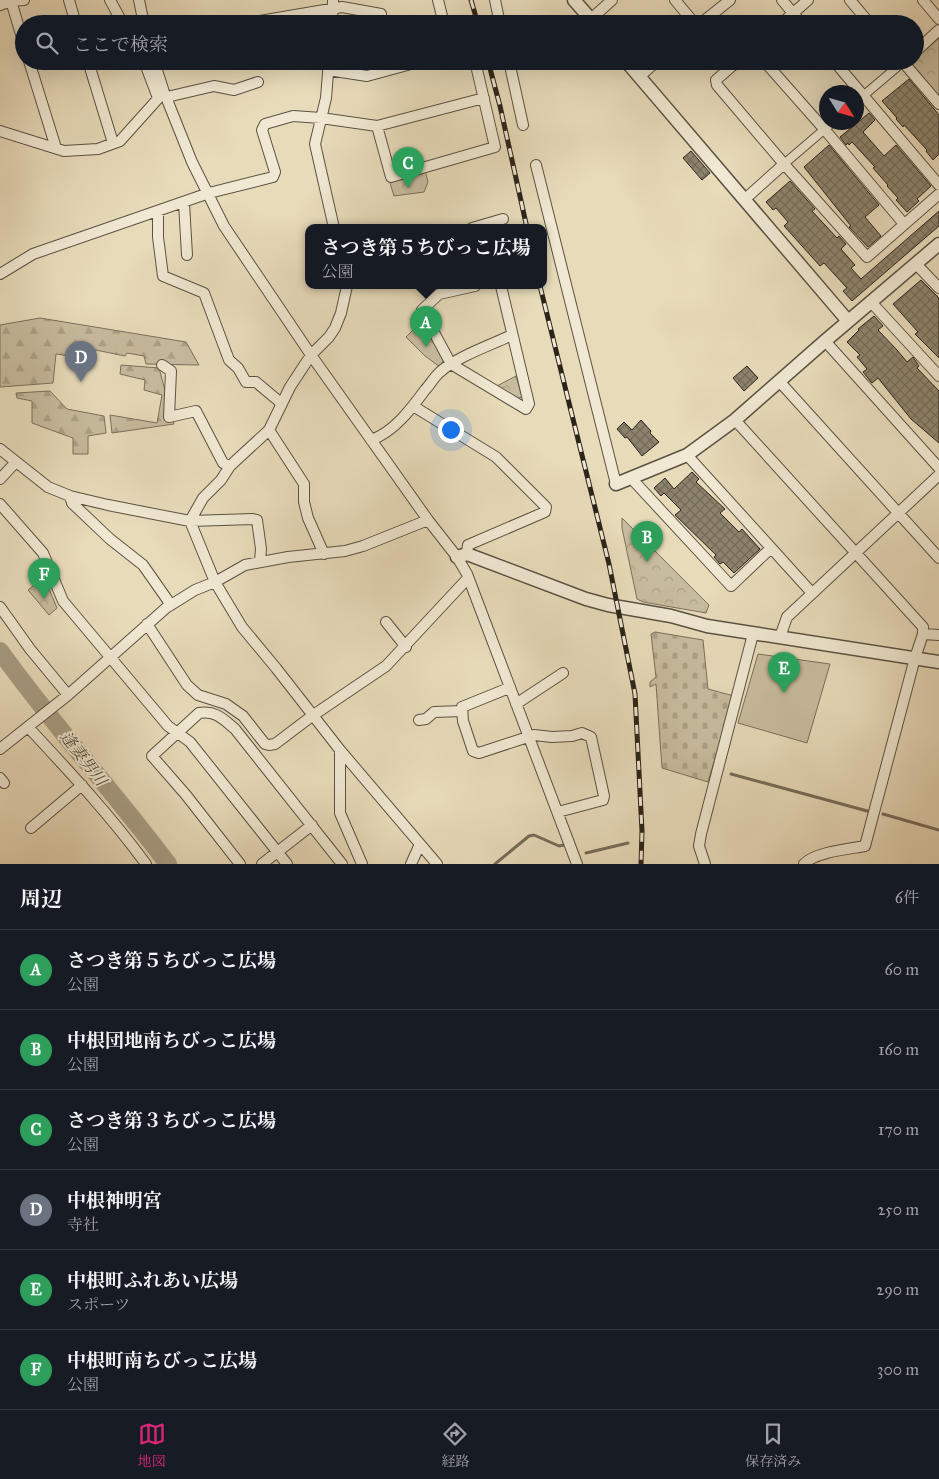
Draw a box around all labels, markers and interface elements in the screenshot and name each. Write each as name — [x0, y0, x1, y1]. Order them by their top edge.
search box — [15, 15, 924, 70]
icon: search — [33, 29, 61, 57]
text: ここで検索 — [73, 33, 168, 56]
north arrow — [819, 85, 864, 130]
pin: C — [392, 147, 424, 188]
popup — [305, 224, 547, 289]
text: さつき第５ちびっこ広場 — [321, 236, 531, 259]
text: 公園 — [321, 262, 354, 281]
pin: A — [410, 306, 442, 347]
pin: D — [65, 341, 97, 382]
your location — [438, 417, 464, 443]
pin: B — [631, 521, 663, 562]
pin: F — [28, 558, 60, 599]
pin: E — [768, 652, 800, 693]
water label: 逢妻男川 — [56, 727, 112, 791]
text: 周辺 — [20, 886, 62, 912]
text: 6件 — [895, 888, 919, 907]
text: さつき第５ちびっこ広場 — [67, 949, 276, 972]
text: A — [31, 960, 41, 979]
text: 60 m — [885, 960, 919, 979]
text: 公園 — [67, 975, 99, 994]
text: 中根団地南ちびっこ広場 — [67, 1029, 276, 1052]
text: B — [31, 1040, 41, 1059]
text: 160 m — [878, 1040, 919, 1059]
text: 公園 — [67, 1055, 99, 1074]
text: さつき第３ちびっこ広場 — [67, 1109, 276, 1132]
text: C — [31, 1120, 41, 1139]
text: 170 m — [878, 1120, 919, 1139]
text: 公園 — [67, 1135, 99, 1154]
text: 中根神明宮 — [67, 1189, 162, 1212]
text: D — [30, 1200, 42, 1219]
text: 250 m — [878, 1200, 919, 1219]
text: 寺社 — [67, 1215, 99, 1234]
text: 中根町ふれあい広場 — [67, 1269, 238, 1292]
text: E — [30, 1280, 42, 1299]
text: 290 m — [876, 1280, 919, 1299]
text: スポーツ — [67, 1295, 130, 1314]
text: 中根町南ちびっこ広場 — [67, 1349, 257, 1372]
text: F — [31, 1360, 41, 1379]
text: 300 m — [877, 1360, 919, 1379]
text: 公園 — [67, 1375, 99, 1394]
tab: 地図 — [138, 1420, 166, 1470]
tab: 経路 — [441, 1420, 469, 1470]
tab: 保存済み — [745, 1420, 801, 1470]

